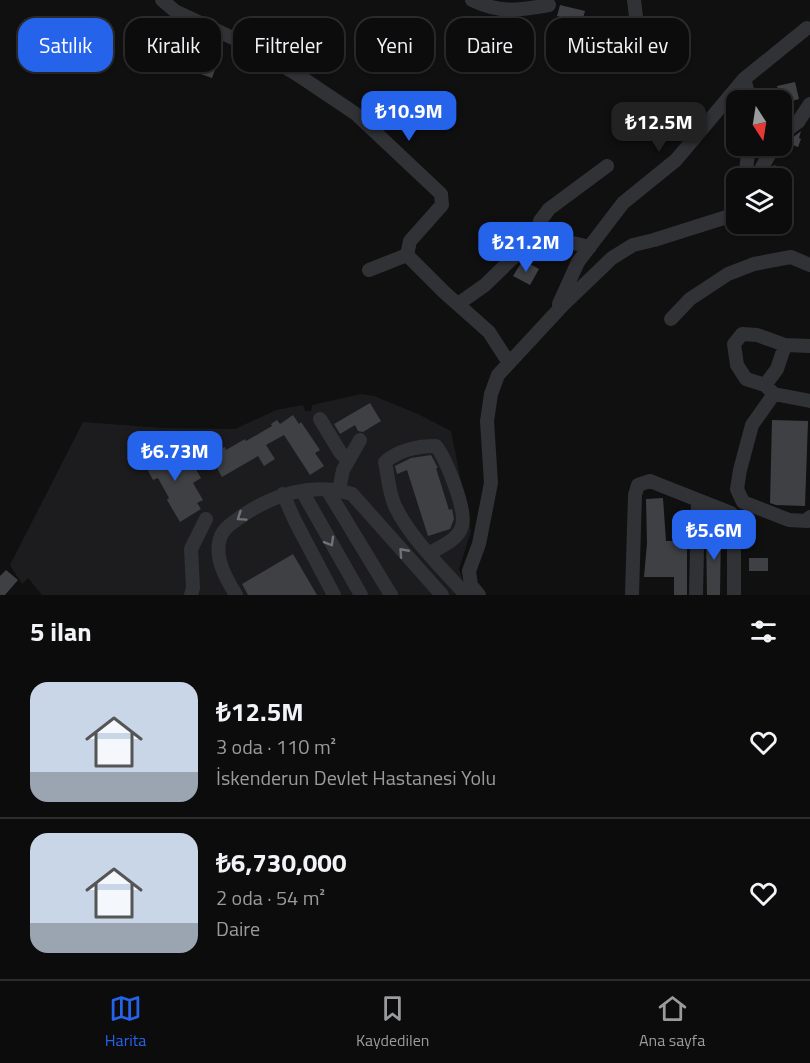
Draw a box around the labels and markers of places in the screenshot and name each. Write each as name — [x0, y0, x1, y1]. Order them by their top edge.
pin: ₺10.9M — [360, 91, 458, 142]
pin: ₺12.5M — [610, 102, 708, 153]
pin: ₺21.2M — [477, 222, 575, 273]
pin: ₺6.73M — [126, 431, 224, 482]
pin: ₺5.6M — [672, 510, 756, 561]

